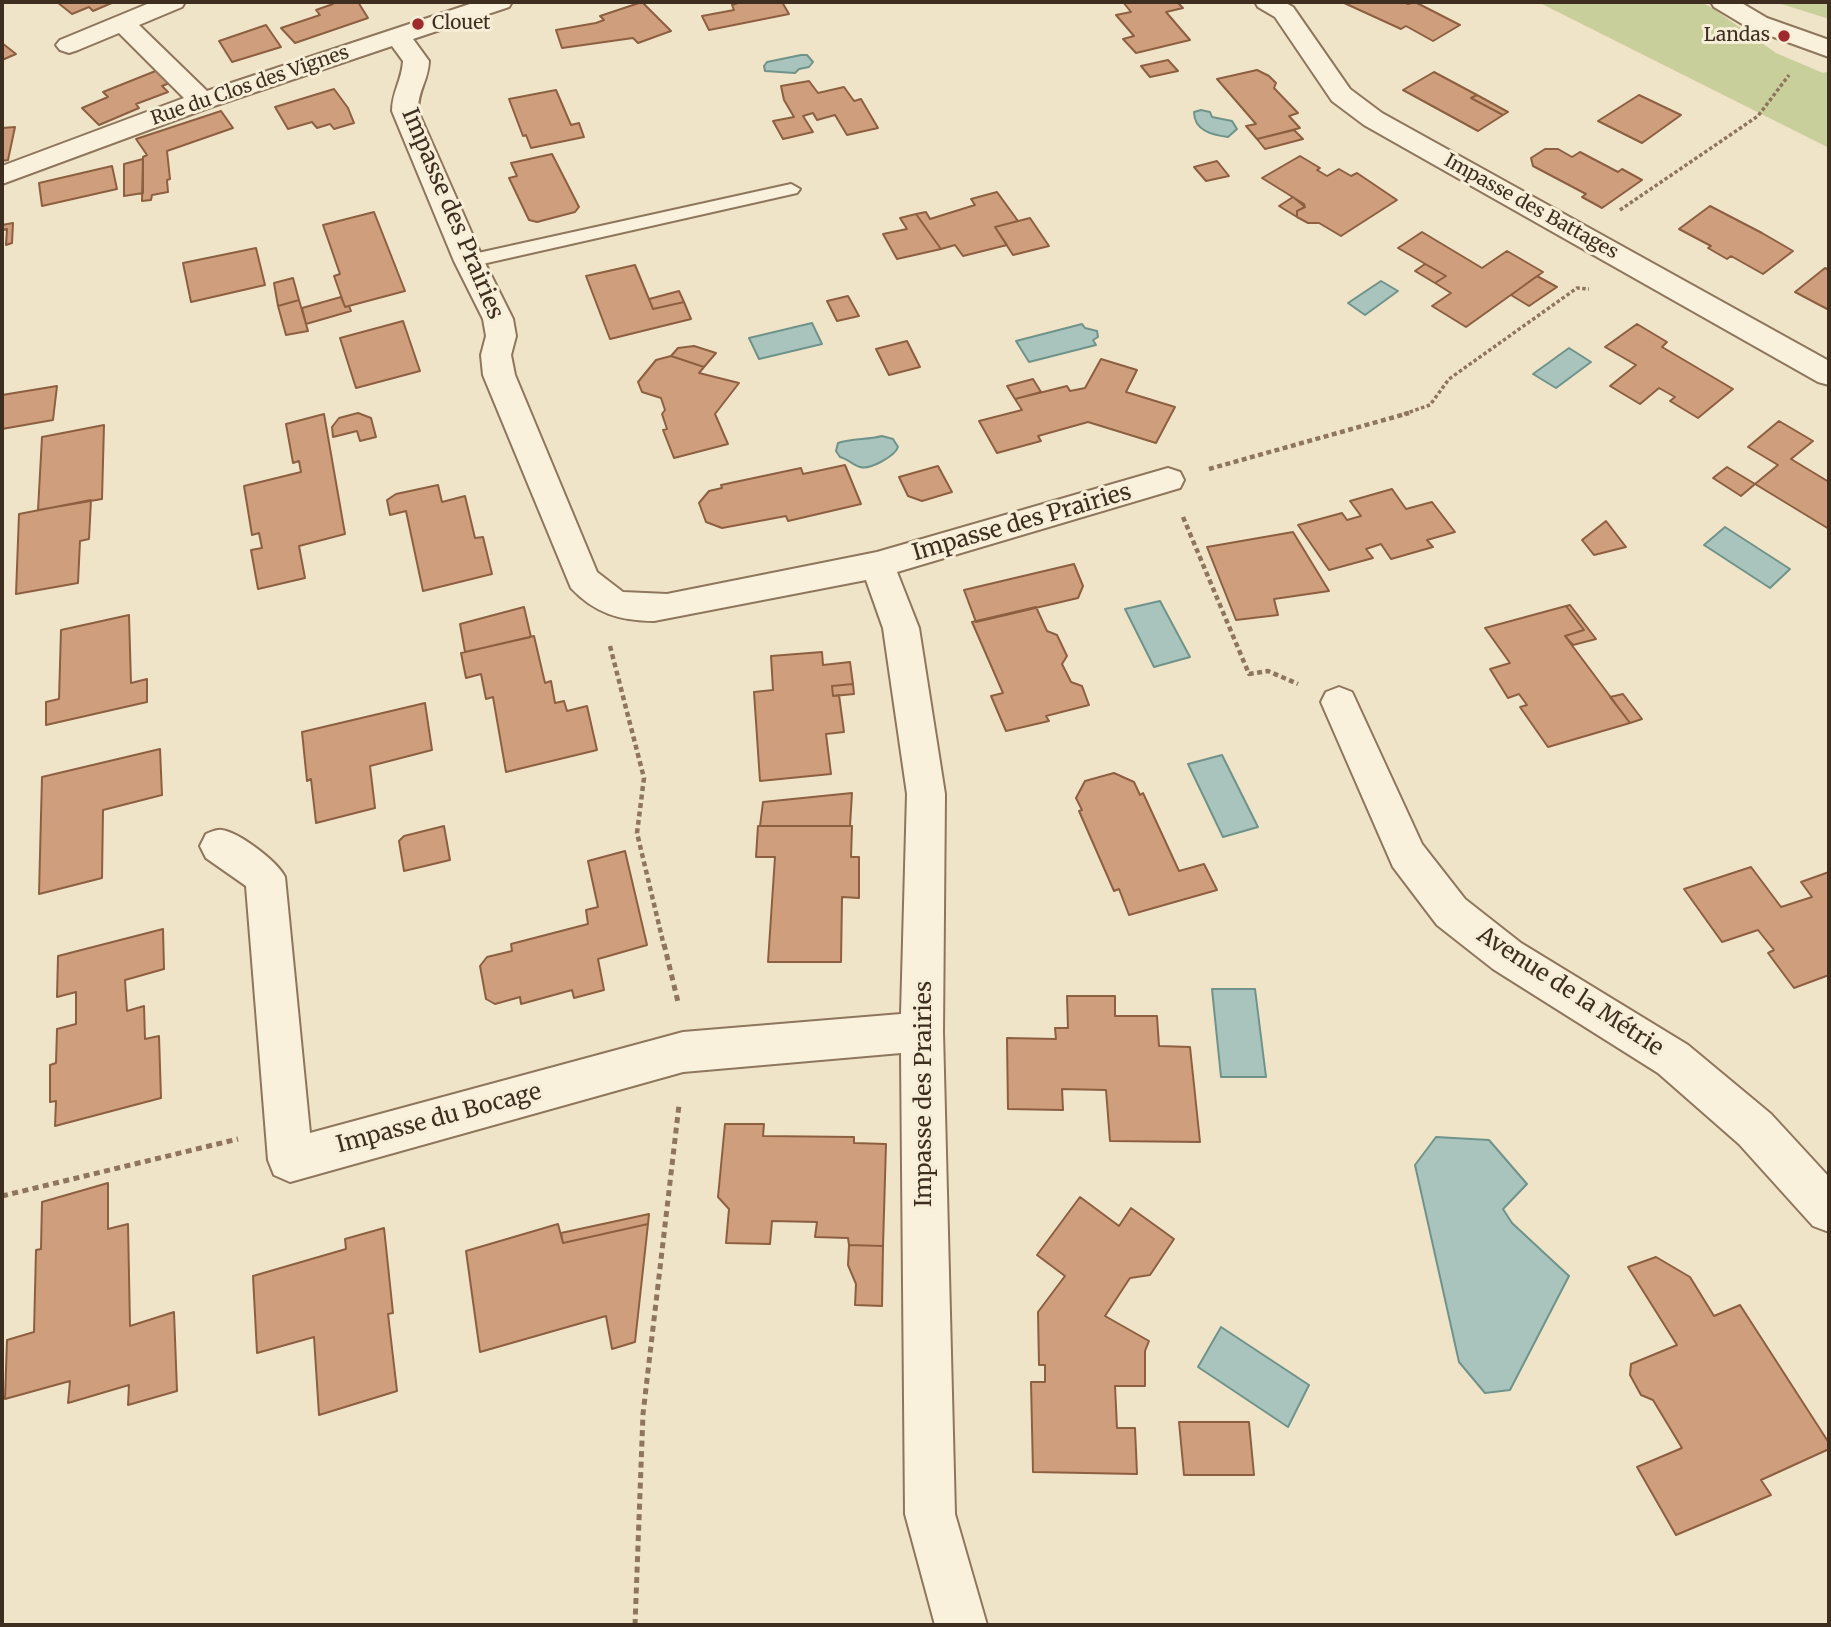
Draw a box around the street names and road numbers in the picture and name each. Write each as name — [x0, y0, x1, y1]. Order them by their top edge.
street label: Rue du Clos des Vignes — [148, 41, 352, 131]
street label: Impasse des Prairies — [395, 104, 509, 324]
street label: Impasse des Battages — [1440, 150, 1622, 264]
street label: Impasse des Prairies — [909, 479, 1135, 567]
street label: Avenue de la Métrie — [1472, 922, 1668, 1062]
street label: Impasse des Prairies — [910, 981, 938, 1207]
street label: Impasse du Bocage — [334, 1078, 544, 1160]

